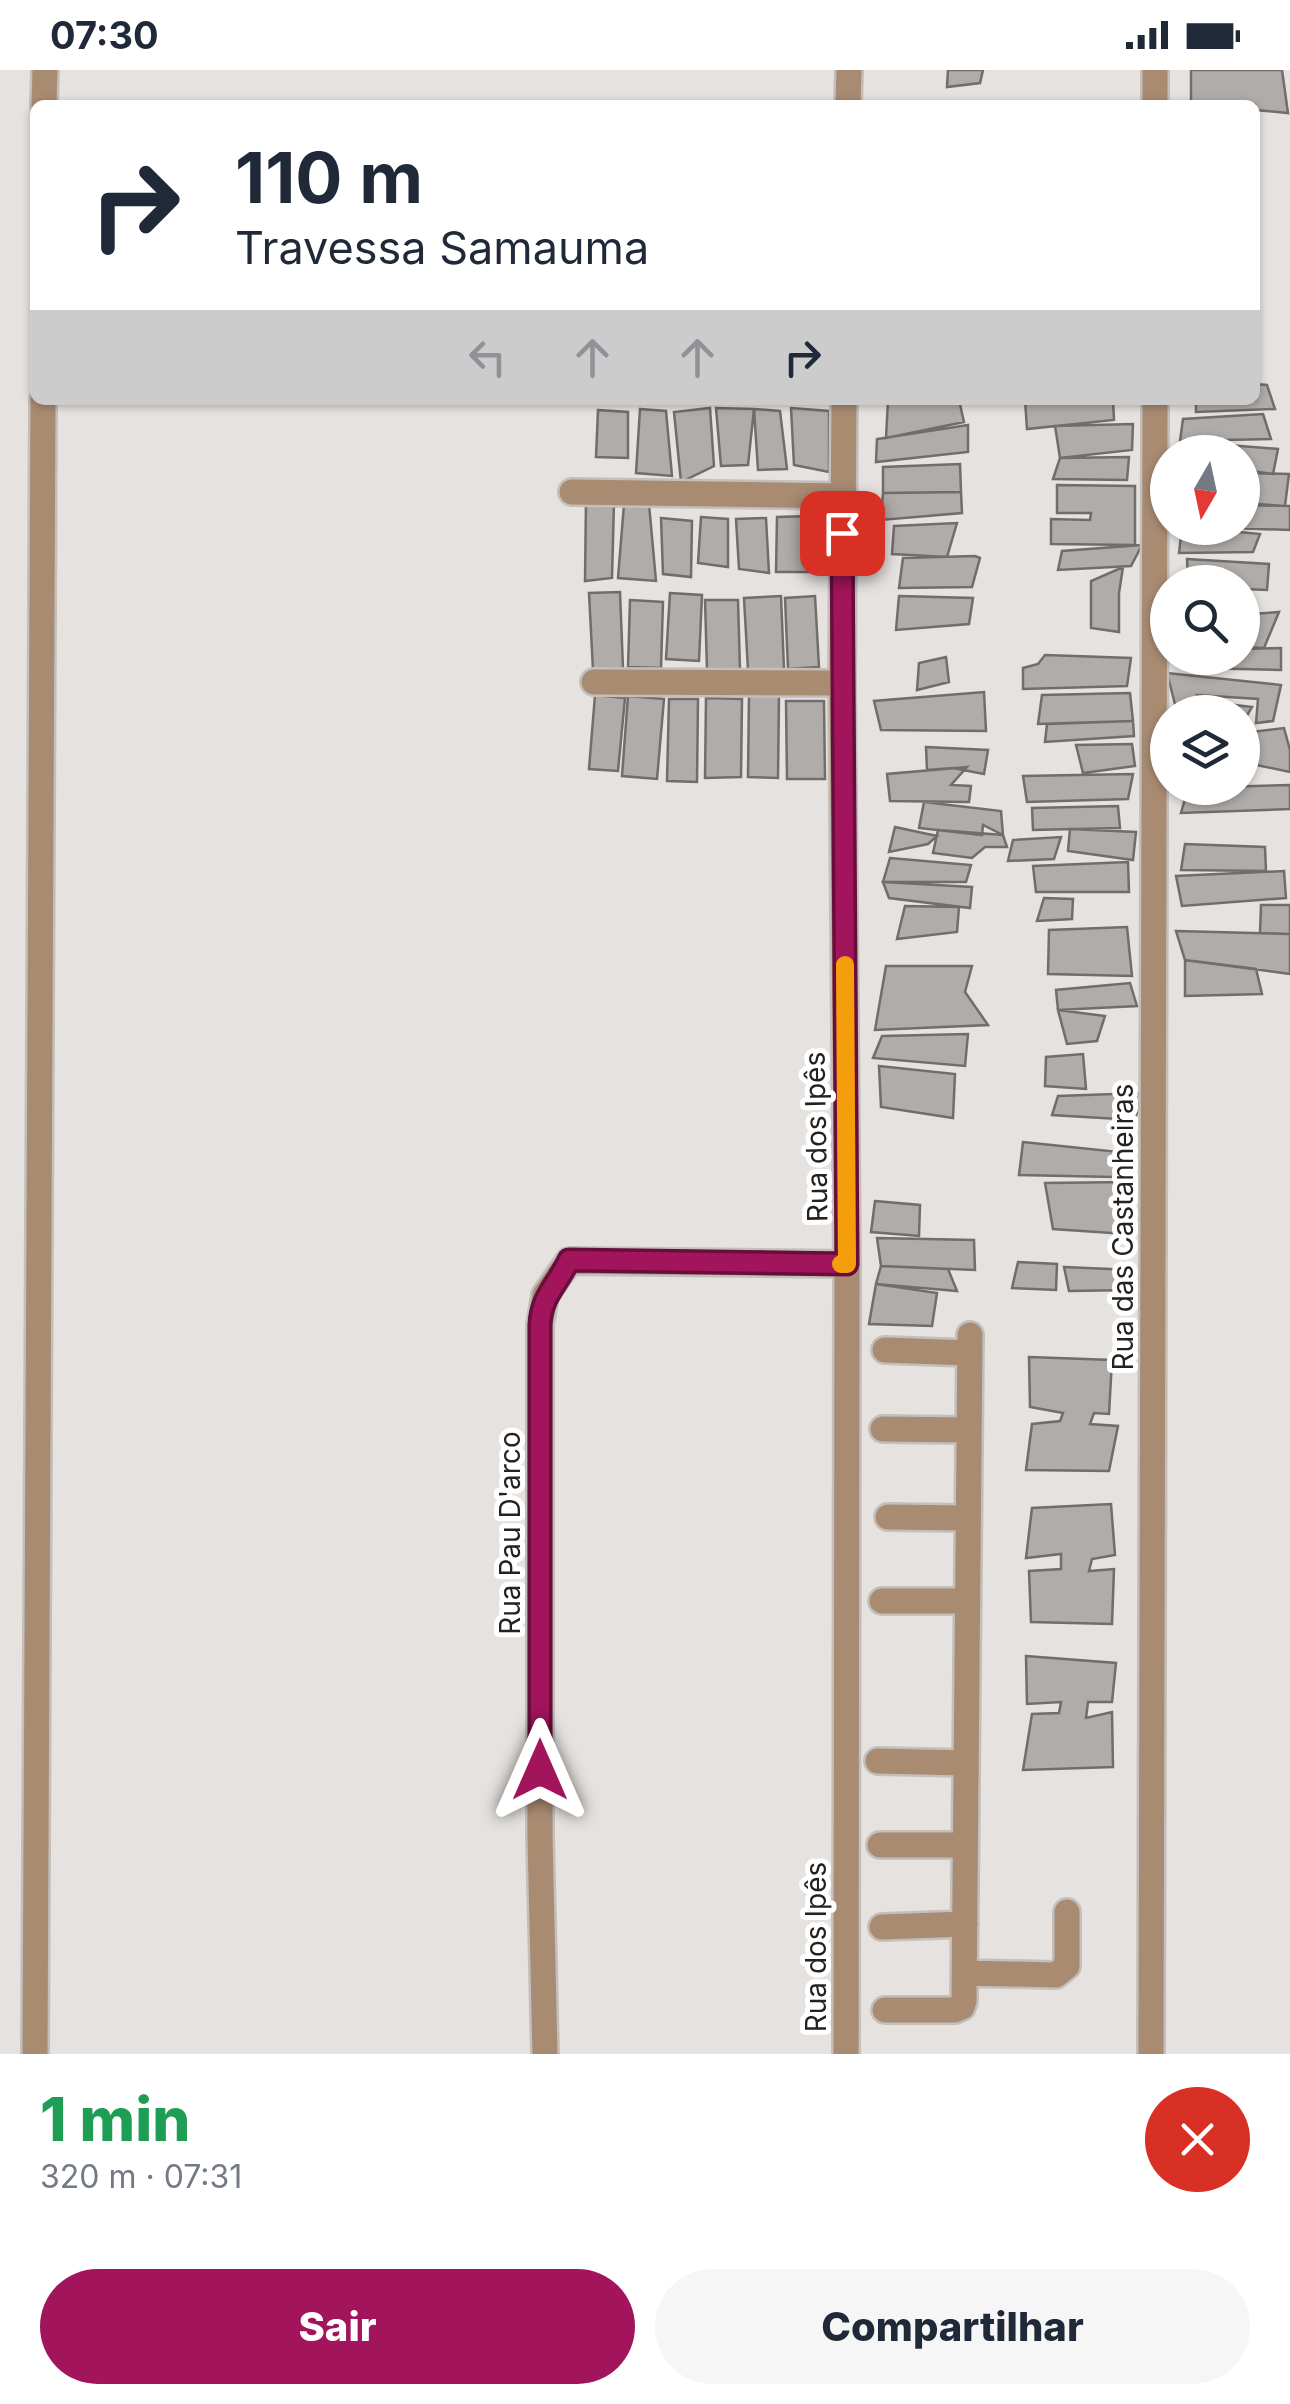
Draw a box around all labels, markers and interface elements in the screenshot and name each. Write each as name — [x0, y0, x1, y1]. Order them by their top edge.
text: 07:30 — [50, 12, 159, 58]
text: 110 m — [235, 135, 423, 220]
icon: right — [70, 140, 200, 270]
text: Travessa Samauma — [235, 220, 649, 275]
icon: left — [460, 330, 515, 385]
icon: ahead — [565, 330, 620, 385]
icon: ahead — [670, 330, 725, 385]
icon: right — [775, 330, 830, 385]
north arrow — [1150, 435, 1260, 545]
map controls — [1150, 435, 1260, 805]
pin — [800, 491, 885, 576]
icon: arrive — [815, 506, 870, 561]
button: search — [1150, 565, 1260, 675]
button: layers — [1150, 695, 1260, 805]
street label: Rua dos Ipês — [798, 1051, 834, 1223]
street label: Rua das Castanheiras — [1106, 1084, 1140, 1370]
street label: Rua Pau D'arco — [493, 1431, 527, 1635]
position arrow — [488, 1718, 592, 1822]
street label: Rua dos Ipês — [799, 1862, 833, 2032]
text: 1 min — [40, 2083, 190, 2155]
button: close — [1145, 2087, 1250, 2192]
text: 320 m · 07:31 — [40, 2157, 242, 2196]
button: Sair — [40, 2269, 635, 2384]
button: Compartilhar — [655, 2269, 1250, 2384]

